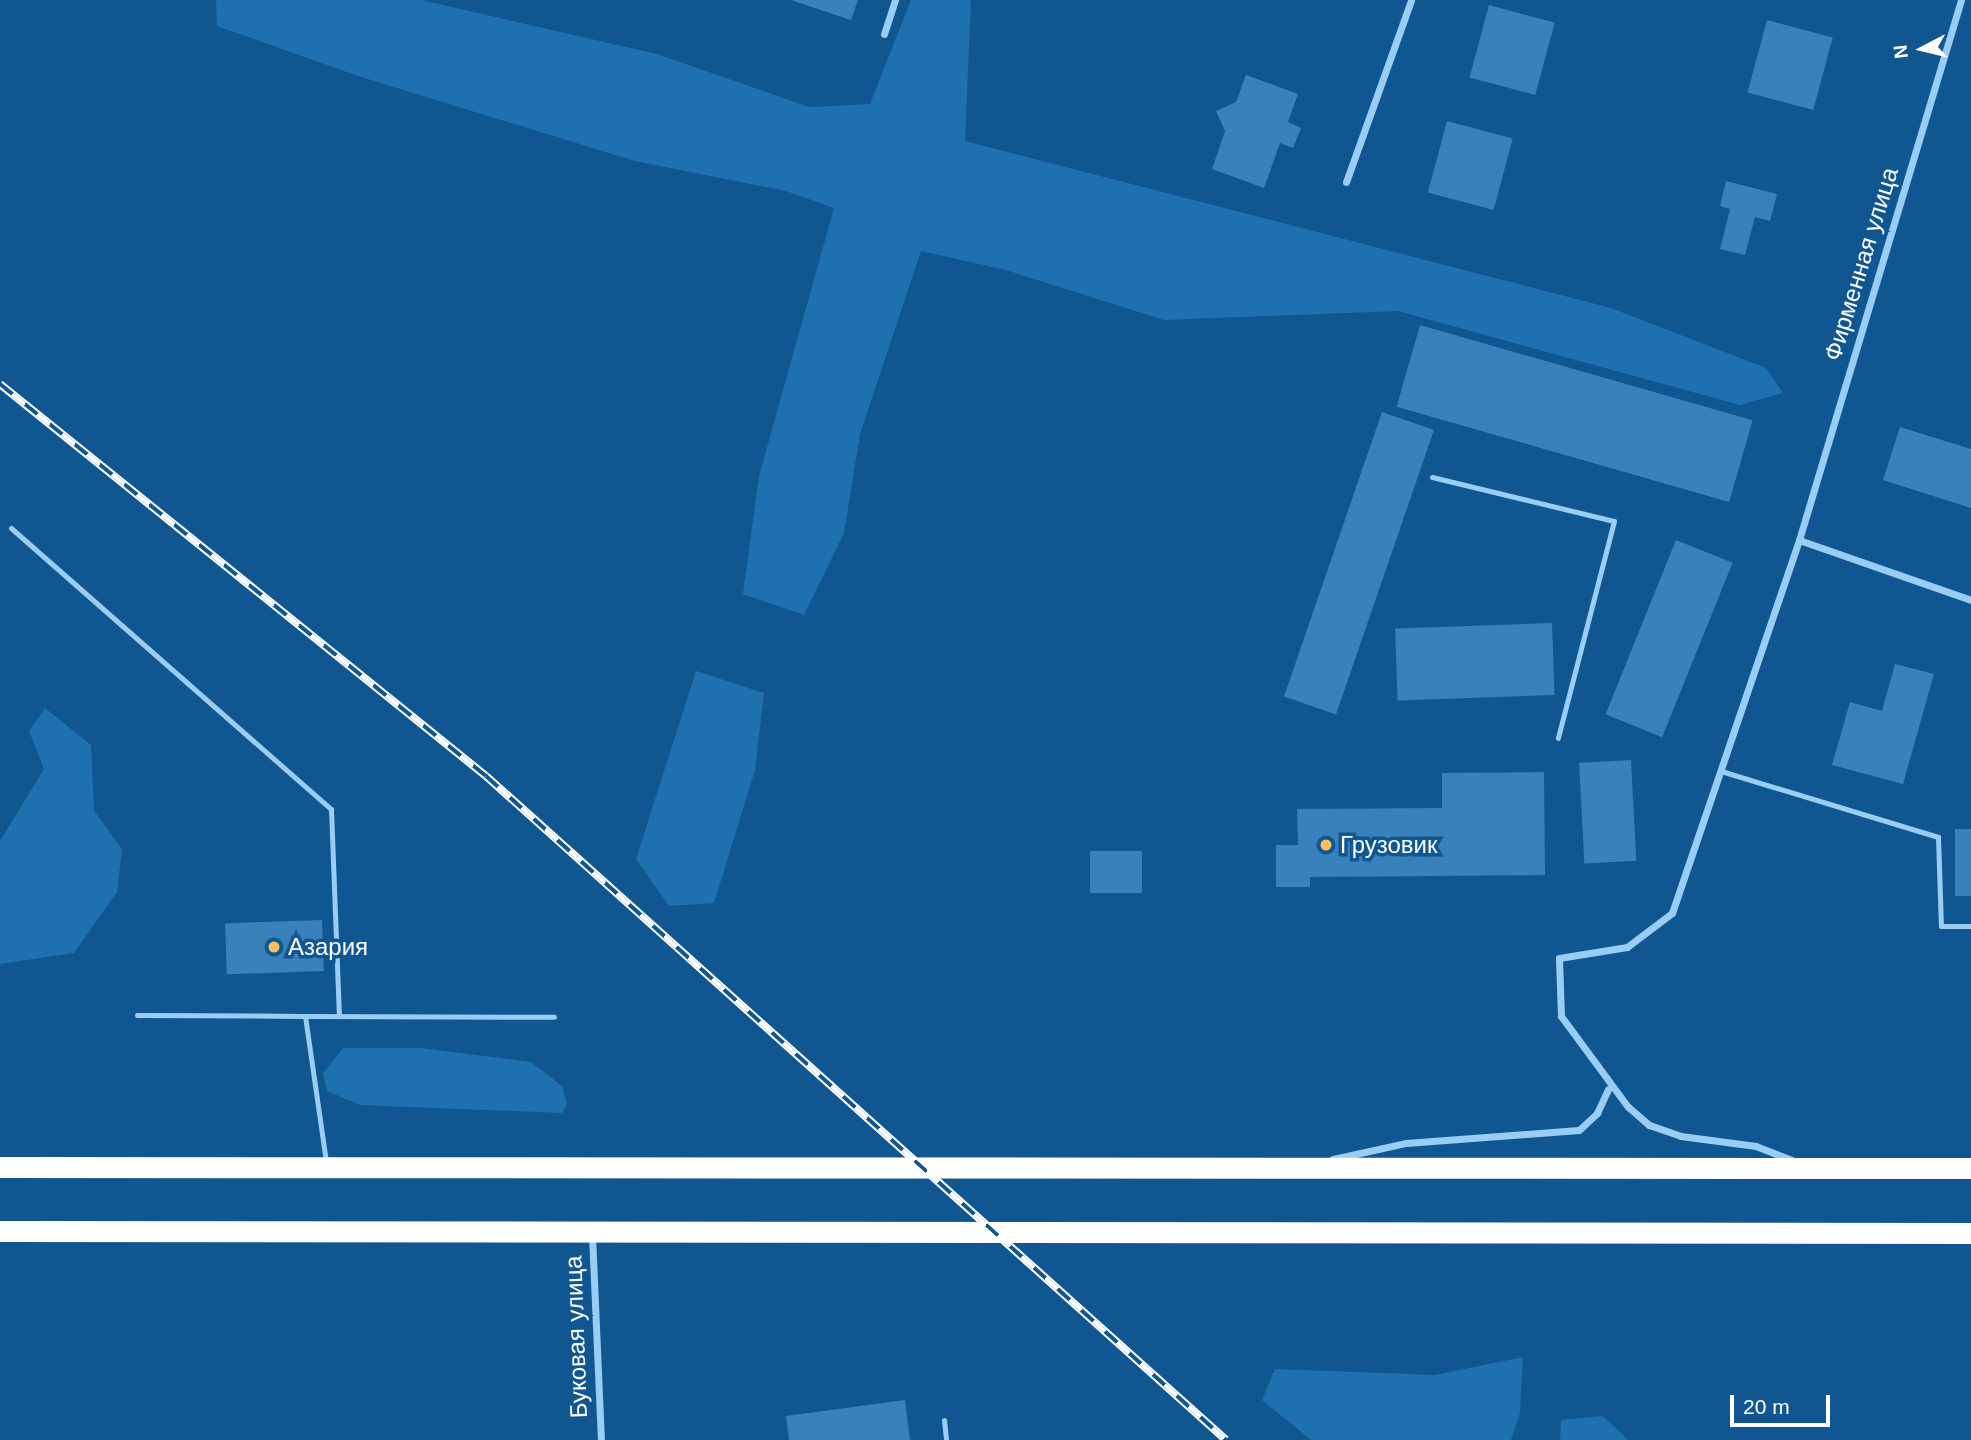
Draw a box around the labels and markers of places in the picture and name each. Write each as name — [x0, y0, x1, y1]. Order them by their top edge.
place label: Грузовик — [1340, 831, 1437, 859]
marker: Грузовик — [1318, 837, 1334, 853]
place label: Азария — [288, 933, 368, 961]
marker: Азария — [266, 939, 282, 955]

